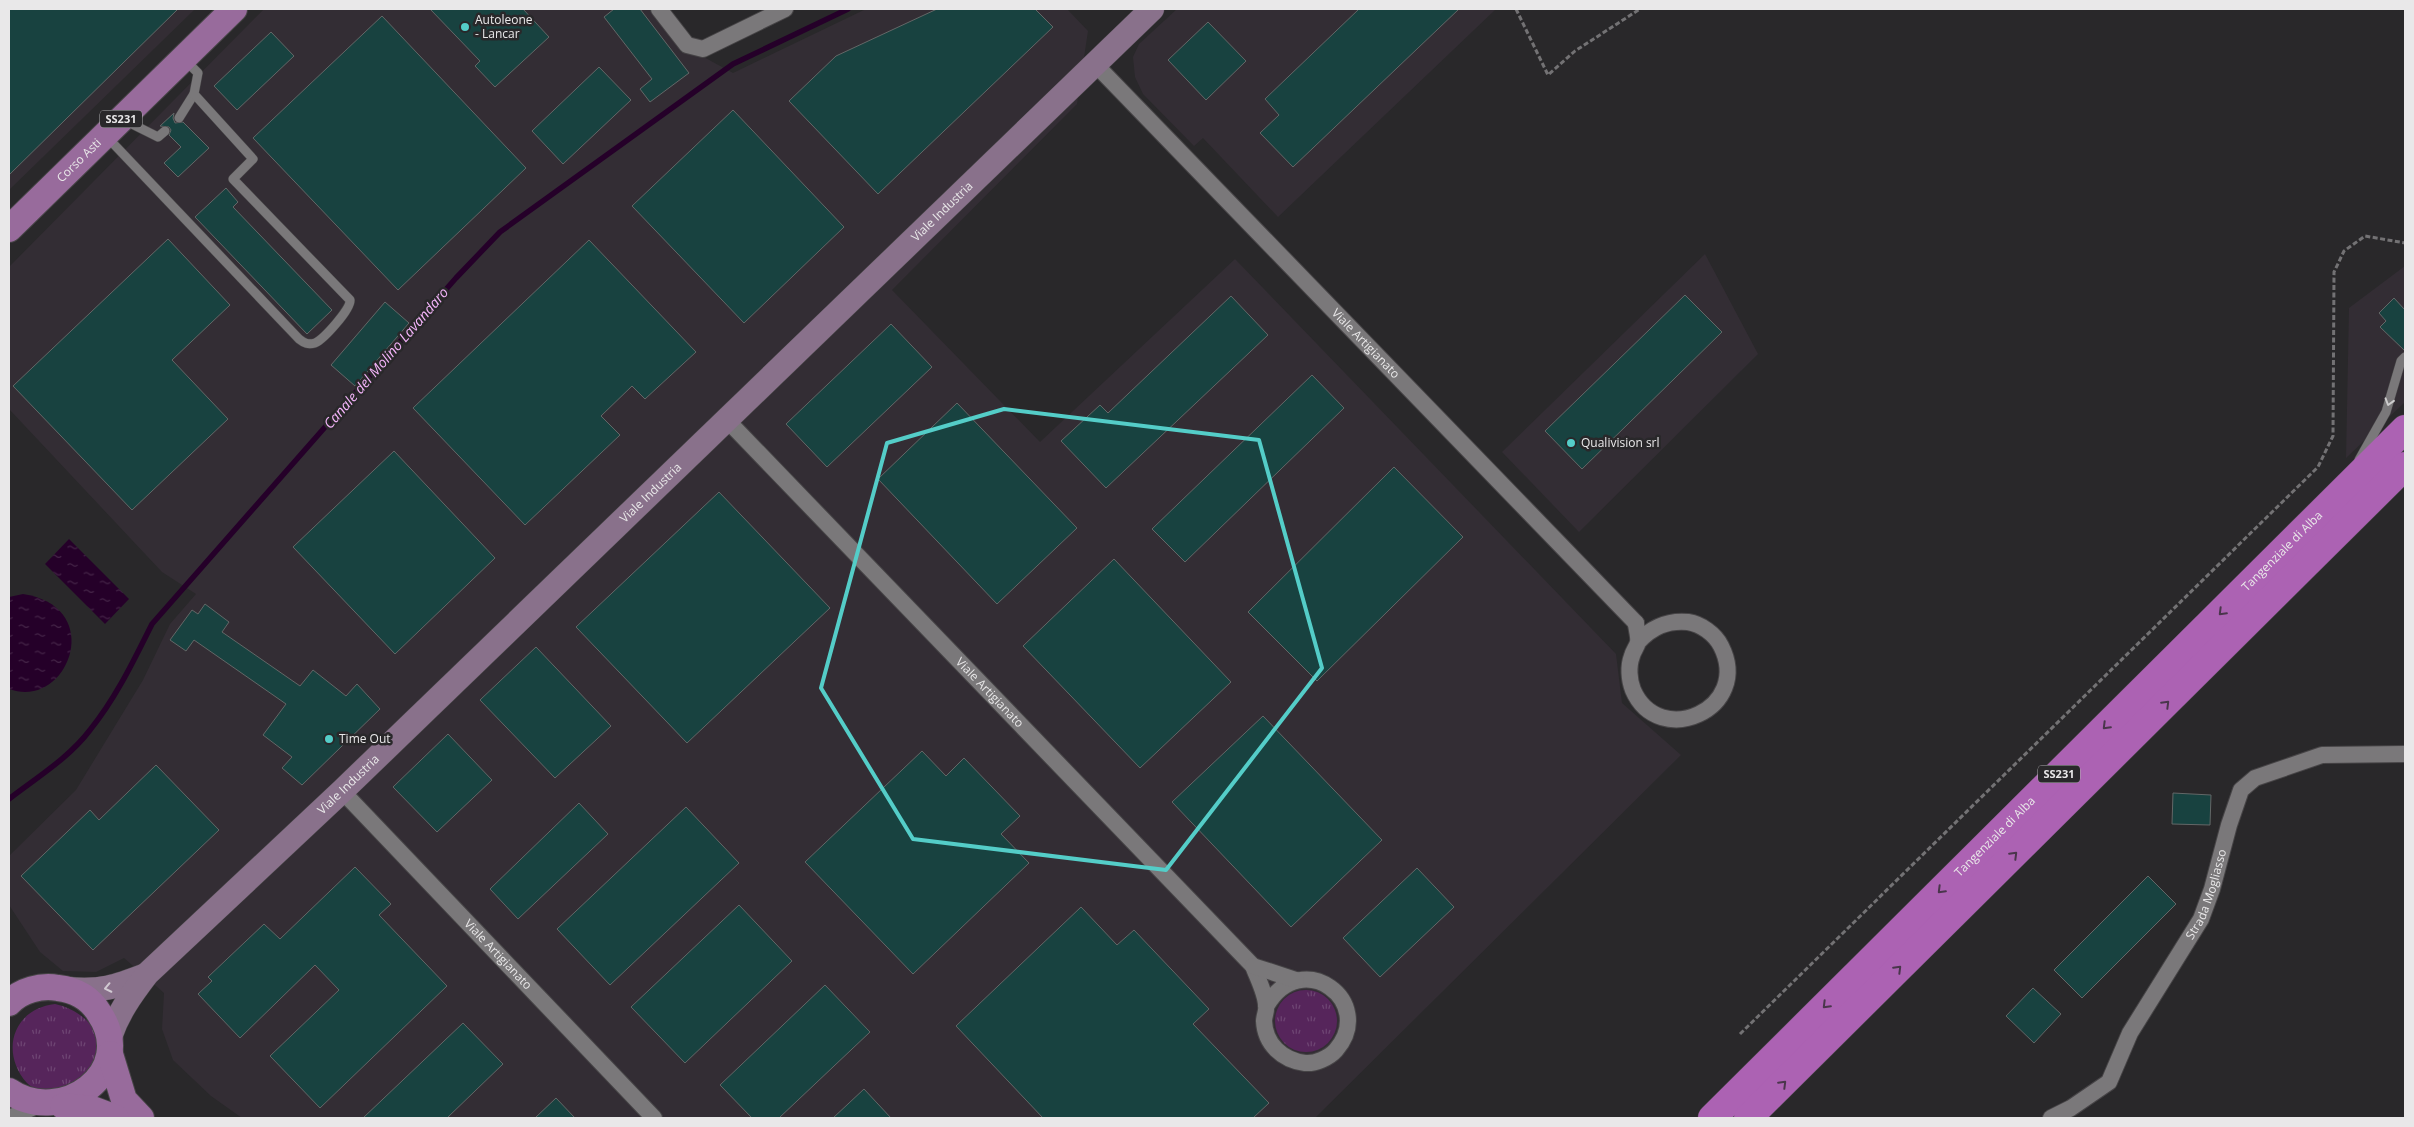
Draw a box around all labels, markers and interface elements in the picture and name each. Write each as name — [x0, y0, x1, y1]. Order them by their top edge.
place label: Autoleone - Lancar — [475, 11, 533, 42]
marker: Autoleone - Lancar — [459, 21, 471, 33]
road number: SS231 — [100, 110, 142, 128]
street label: Corso Asti — [53, 134, 105, 186]
street label: Viale Industria — [907, 177, 976, 245]
water label: Canale del Molino Lavandaro — [319, 283, 452, 432]
street label: Viale Artigianato — [1328, 304, 1404, 382]
one-way arrow — [2384, 397, 2394, 405]
place label: Qualivision srl — [1581, 434, 1660, 451]
marker: Qualivision srl — [1565, 437, 1577, 449]
street label: Viale Industria — [616, 459, 685, 526]
street label: Tangenziale di Alba — [2238, 507, 2326, 595]
one-way arrow — [2218, 606, 2227, 615]
street label: Viale Artigianato — [952, 654, 1028, 731]
one-way arrow — [2160, 700, 2169, 709]
one-way arrow — [2103, 720, 2112, 729]
place label: Time Out — [339, 730, 391, 747]
marker: Time Out — [323, 733, 335, 745]
street label: Viale Industria — [313, 750, 383, 818]
road number: SS231 — [2038, 766, 2080, 782]
street label: Tangenziale di Alba — [1950, 792, 2039, 880]
street label: Strada Mogliasso — [2181, 847, 2230, 943]
one-way arrow — [2008, 852, 2017, 861]
one-way arrow — [1938, 884, 1947, 893]
street label: Viale Artigianato — [461, 915, 536, 993]
one-way arrow — [1892, 966, 1901, 975]
one-way arrow — [104, 982, 113, 993]
one-way arrow — [1823, 999, 1832, 1008]
one-way arrow — [1777, 1081, 1786, 1090]

